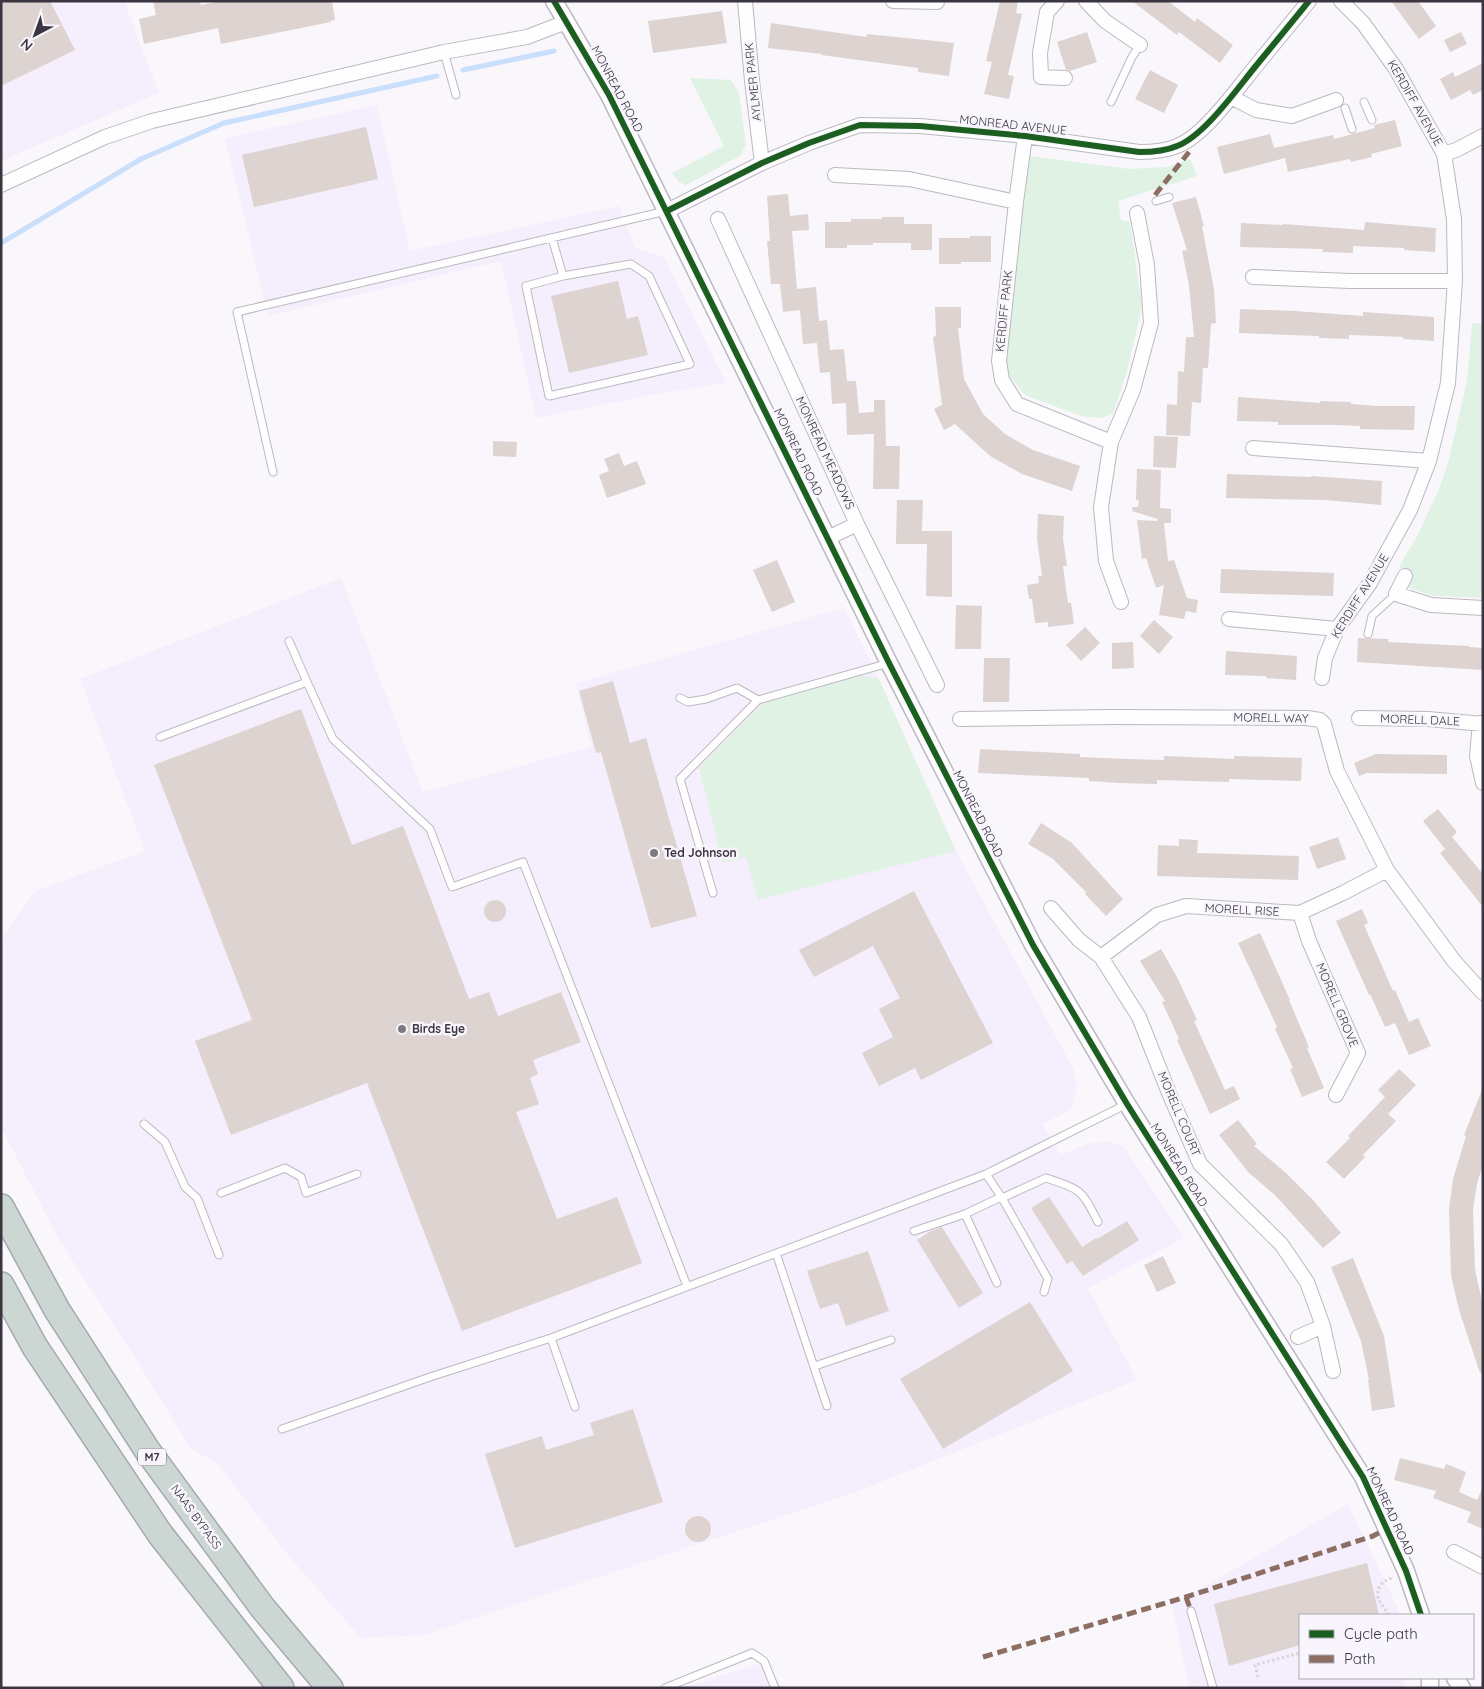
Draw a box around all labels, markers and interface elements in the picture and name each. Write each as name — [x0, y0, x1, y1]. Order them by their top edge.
north arrow — [10, 10, 60, 60]
text: N — [17, 35, 36, 55]
street label: AYLMER PARK — [741, 42, 764, 122]
street label: MONREAD ROAD — [588, 43, 647, 135]
street label: KERDIFF AVENUE — [1385, 57, 1446, 149]
street label: MONREAD AVENUE — [959, 111, 1068, 138]
street label: KERDIFF PARK — [992, 269, 1015, 353]
street label: MONREAD MEADOWS — [793, 394, 858, 512]
street label: MONREAD ROAD — [771, 405, 826, 498]
street label: KERDIFF AVENUE — [1328, 550, 1392, 641]
street label: MORELL WAY — [1233, 709, 1309, 726]
street label: MORELL DALE — [1380, 711, 1460, 728]
street label: MONREAD ROAD — [950, 768, 1007, 860]
place label: Ted Johnson — [664, 845, 737, 860]
marker: Ted Johnson — [648, 847, 660, 859]
street label: MORELL RISE — [1204, 900, 1280, 919]
street label: MORELL GROVE — [1313, 960, 1362, 1049]
place label: Birds Eye — [412, 1021, 465, 1036]
marker: Birds Eye — [396, 1023, 408, 1035]
street label: MORELL COURT — [1155, 1069, 1204, 1158]
street label: MONREAD ROAD — [1148, 1120, 1211, 1210]
road number: M7 — [138, 1448, 166, 1465]
street label: MONREAD ROAD — [1363, 1464, 1418, 1558]
street label: NAAS BYPASS — [168, 1481, 225, 1552]
legend — [1299, 1614, 1474, 1679]
text: Cycle path — [1344, 1624, 1418, 1643]
text: Path — [1344, 1649, 1376, 1668]

